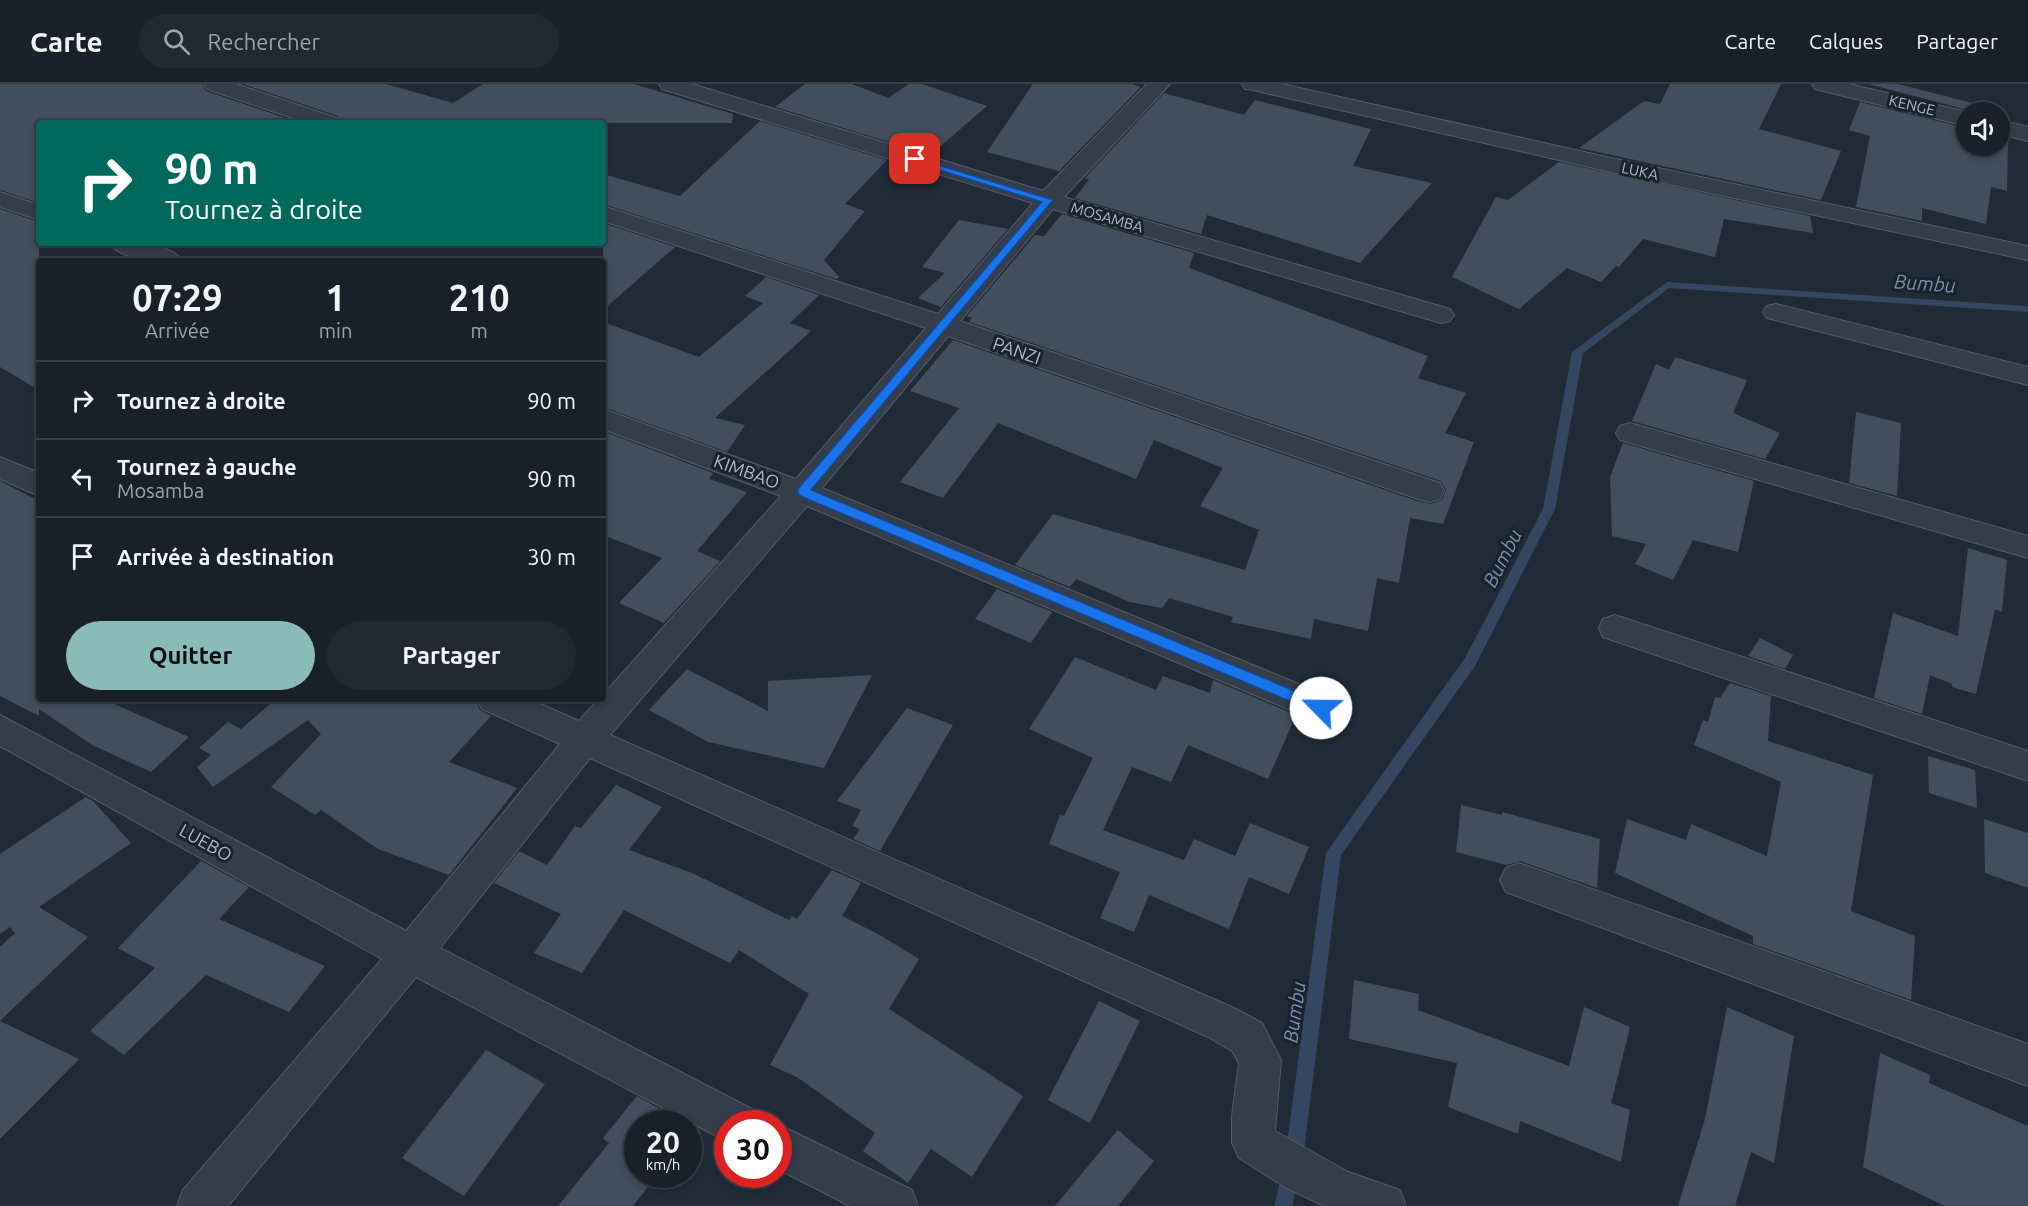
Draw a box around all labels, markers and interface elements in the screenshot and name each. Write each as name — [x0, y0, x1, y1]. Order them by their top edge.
search box — [139, 14, 559, 68]
icon: search — [160, 25, 193, 58]
text: Carte — [30, 26, 103, 57]
text: Rechercher — [208, 29, 320, 54]
text: Carte — [1725, 29, 1776, 53]
text: Calques — [1809, 29, 1883, 53]
text: Partager — [1916, 29, 1998, 53]
street label: KENGE — [1887, 91, 1937, 119]
map controls — [1956, 102, 2010, 156]
button: sound — [1956, 102, 2010, 156]
pin — [889, 133, 940, 184]
icon: arrive — [898, 142, 931, 175]
icon: right — [66, 144, 144, 222]
text: 90 m — [165, 145, 259, 192]
street label: LUKA — [1620, 159, 1660, 183]
text: Tournez à droite — [165, 194, 363, 224]
street label: MOSAMBA — [1069, 199, 1145, 236]
water label: Bumbu — [1894, 269, 1957, 297]
text: 07:29 — [132, 277, 222, 318]
text: 1 — [325, 277, 346, 318]
text: 210 — [449, 277, 510, 318]
text: Arrivée — [145, 319, 210, 342]
text: min — [319, 319, 352, 342]
text: m — [471, 319, 488, 342]
street label: PANZI — [990, 333, 1044, 367]
icon: right — [66, 384, 99, 417]
text: Tournez à droite — [117, 388, 286, 413]
text: 90 m — [527, 388, 576, 413]
street label: KIMBAO — [712, 450, 782, 492]
text: Tournez à gauche — [117, 454, 297, 479]
icon: left — [66, 462, 99, 495]
text: 90 m — [527, 466, 576, 491]
text: Mosamba — [117, 479, 204, 502]
water label: Bumbu — [1478, 525, 1526, 591]
icon: arrive — [66, 540, 99, 573]
text: Arrivée à destination — [117, 544, 334, 569]
text: 30 m — [527, 544, 576, 569]
button: Quitter — [66, 621, 315, 690]
button: Partager — [327, 621, 576, 690]
position arrow — [1289, 676, 1353, 740]
street label: LUEBO — [176, 819, 236, 865]
water label: Bumbu — [1278, 980, 1310, 1044]
speed limit sign: 30 — [714, 1110, 792, 1188]
text: 20 — [646, 1125, 680, 1159]
text: km/h — [646, 1156, 680, 1173]

